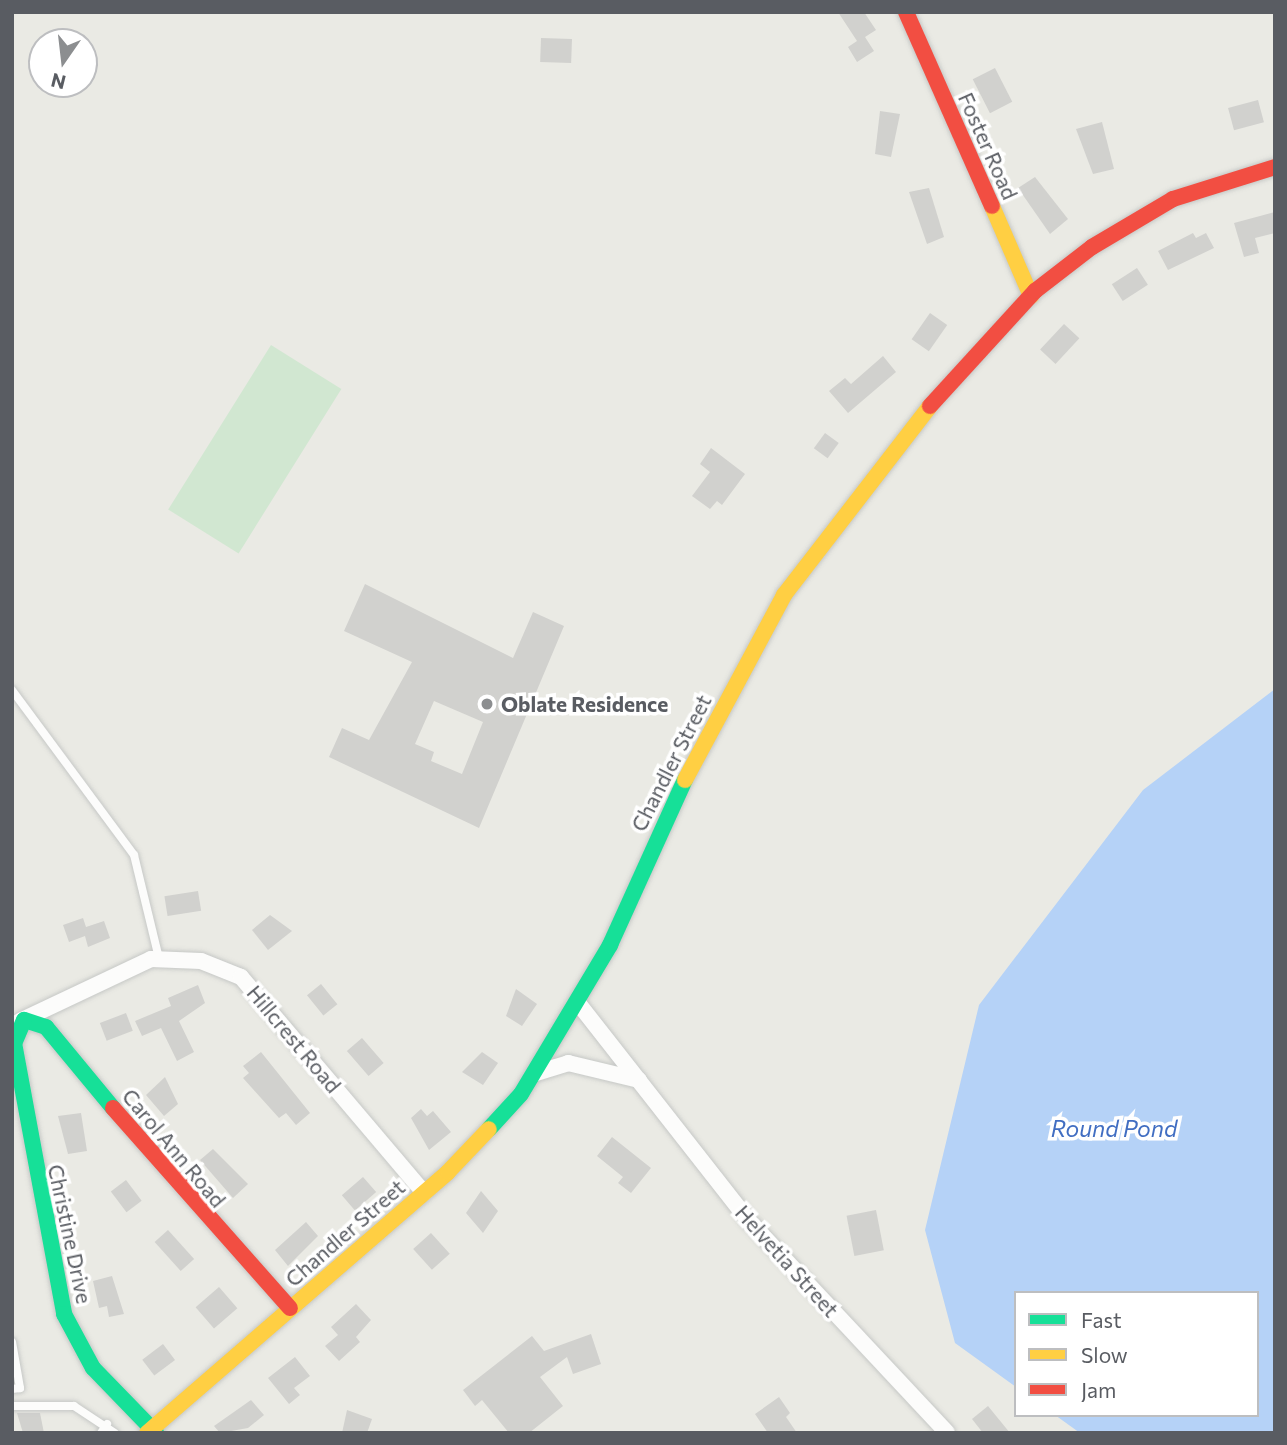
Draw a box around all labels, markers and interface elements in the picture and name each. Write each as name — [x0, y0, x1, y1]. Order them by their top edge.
north arrow — [28, 28, 98, 98]
text: N — [49, 69, 68, 95]
street label: Foster Road — [953, 89, 1023, 203]
place label: Oblate Residence — [501, 691, 668, 717]
street label: Chandler Street — [626, 691, 716, 835]
marker: Oblate Residence — [479, 696, 495, 712]
street label: Hillcrest Road — [242, 980, 346, 1098]
street label: Carol Ann Road — [117, 1084, 231, 1212]
water label: Round Pond — [1051, 1114, 1177, 1142]
street label: Christine Drive — [43, 1162, 97, 1306]
street label: Chandler Street — [280, 1174, 410, 1292]
street label: Helvetia Street — [730, 1200, 844, 1322]
legend — [1014, 1291, 1259, 1417]
text: Fast — [1081, 1307, 1122, 1332]
text: Slow — [1081, 1342, 1128, 1367]
text: Jam — [1081, 1377, 1116, 1402]

